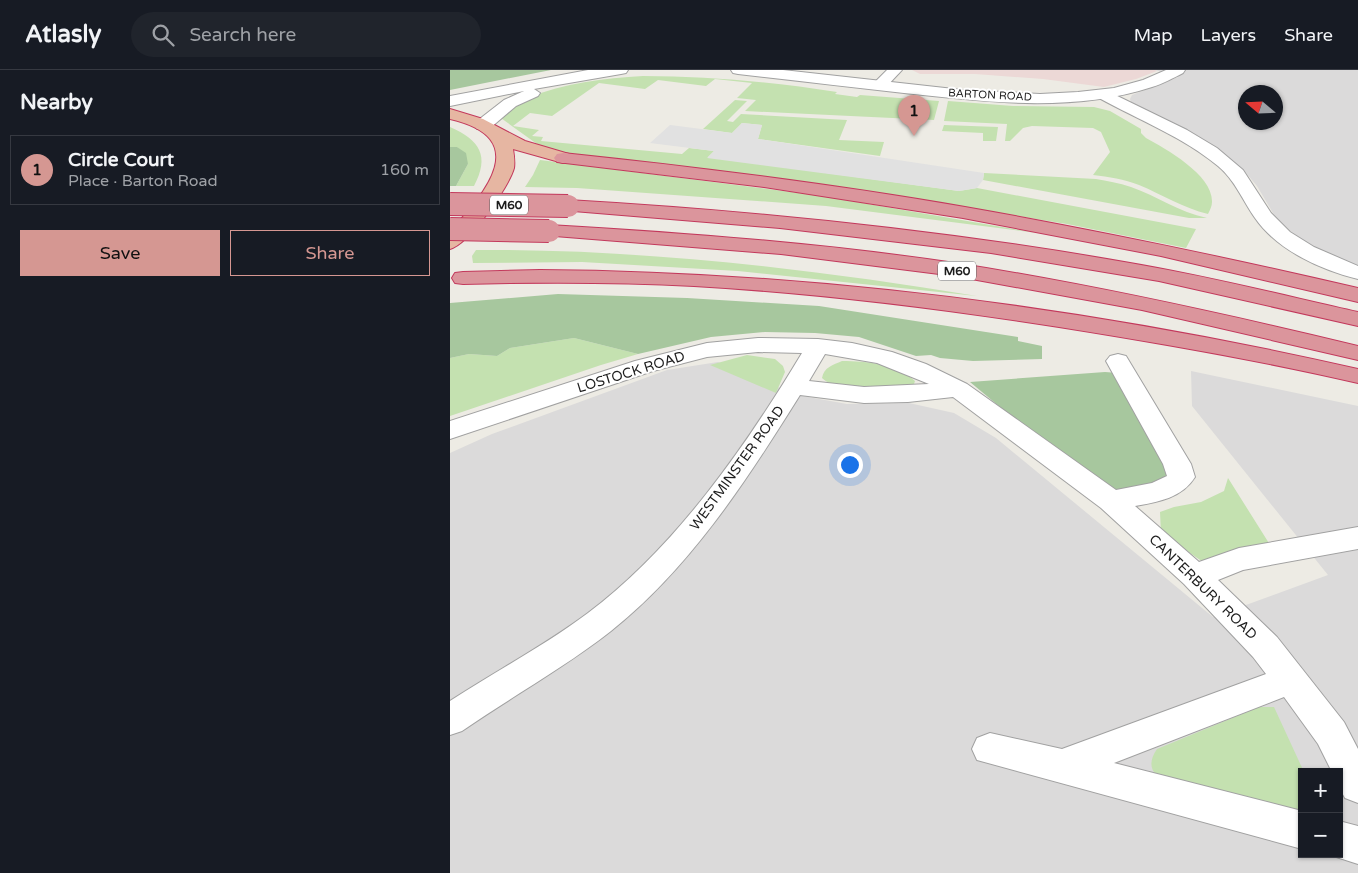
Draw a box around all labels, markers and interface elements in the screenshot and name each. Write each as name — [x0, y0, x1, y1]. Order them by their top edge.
search box — [131, 12, 481, 57]
text: Atlasly — [25, 20, 101, 49]
icon: search — [149, 21, 177, 49]
text: Search here — [189, 24, 296, 46]
text: Map — [1134, 24, 1173, 46]
text: Layers — [1201, 24, 1256, 46]
text: Share — [1284, 24, 1333, 46]
north arrow — [1238, 85, 1283, 130]
street label: BARTON ROAD — [948, 86, 1032, 104]
text: Nearby — [20, 90, 93, 115]
pin: 1 — [898, 95, 930, 136]
text: Circle Court — [68, 149, 174, 171]
text: 1 — [32, 160, 42, 180]
text: 160 m — [380, 160, 429, 180]
text: Place · Barton Road — [68, 171, 218, 191]
road number: M60 — [490, 196, 528, 214]
button: Save — [20, 230, 220, 276]
button: Share — [230, 230, 430, 276]
road number: M60 — [938, 262, 976, 280]
street label: LOSTOCK ROAD — [575, 348, 687, 396]
street label: WESTMINSTER ROAD — [686, 402, 788, 534]
your location — [837, 452, 863, 478]
street label: CANTERBURY ROAD — [1145, 531, 1261, 643]
map controls — [1298, 768, 1343, 858]
button: + — [1298, 768, 1343, 813]
button: − — [1298, 813, 1343, 858]

